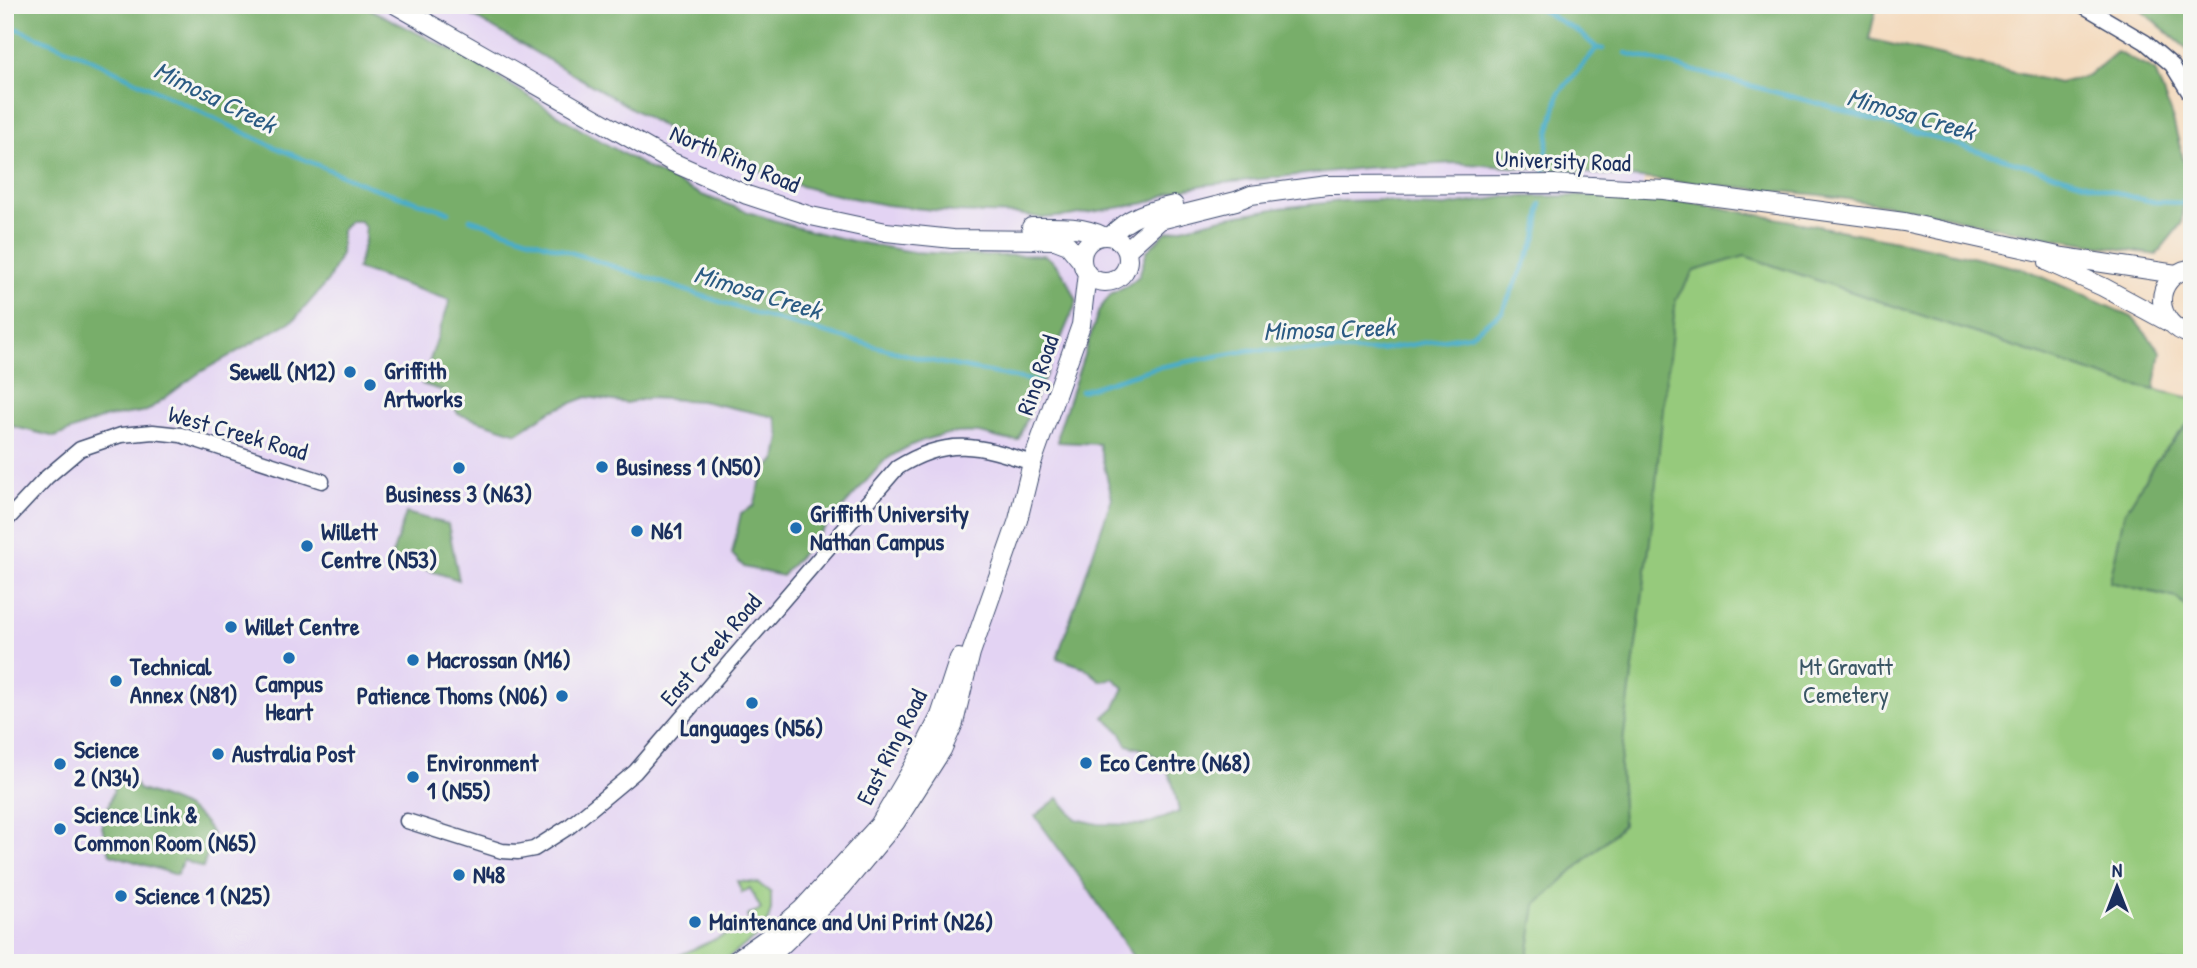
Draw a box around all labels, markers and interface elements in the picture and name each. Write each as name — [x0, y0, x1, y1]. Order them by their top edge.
water label: Mimosa Creek — [149, 52, 284, 142]
water label: Mimosa Creek — [1843, 79, 1981, 149]
street label: North Ring Road — [666, 116, 805, 200]
street label: University Road — [1495, 142, 1631, 178]
water label: Mimosa Creek — [690, 256, 828, 328]
water label: Mimosa Creek — [1263, 309, 1397, 348]
street label: Ring Road — [1008, 330, 1066, 419]
place label: Griffith Artworks — [384, 354, 462, 414]
place label: Sewell (N12) — [229, 355, 336, 387]
marker: Sewell (N12) — [342, 364, 358, 380]
marker: Griffith Artworks — [362, 377, 378, 393]
street label: West Creek Road — [165, 397, 312, 467]
place label: Business 1 (N50) — [616, 450, 761, 482]
marker: Business 1 (N50) — [594, 459, 610, 475]
marker: Business 3 (N63) — [451, 460, 467, 476]
place label: Business 3 (N63) — [386, 477, 532, 509]
place label: Griffith University Nathan Campus — [810, 497, 969, 558]
place label: N61 — [651, 514, 682, 546]
place label: Willett Centre (N53) — [321, 515, 438, 575]
marker: Griffith University Nathan Campus — [788, 520, 804, 536]
marker: N61 — [629, 523, 645, 539]
marker: Willett Centre (N53) — [299, 538, 315, 554]
street label: East Creek Road — [652, 586, 768, 712]
place label: Willet Centre — [245, 610, 360, 642]
marker: Willet Centre — [223, 619, 239, 635]
place label: Macrossan (N16) — [427, 643, 571, 675]
place label: Technical Annex (N81) — [129, 650, 238, 710]
marker: Campus Heart — [281, 650, 297, 666]
park label: Mt Gravatt Cemetery — [1799, 650, 1894, 710]
marker: Macrossan (N16) — [405, 652, 421, 668]
place label: Campus Heart — [255, 667, 323, 727]
marker: Technical Annex (N81) — [108, 673, 124, 689]
place label: Patience Thoms (N06) — [357, 679, 548, 711]
street label: East Ring Road — [848, 683, 934, 810]
marker: Patience Thoms (N06) — [554, 688, 570, 704]
marker: Languages (N56) — [744, 695, 760, 711]
place label: Languages (N56) — [680, 711, 824, 744]
place label: Science 2 (N34) — [74, 733, 140, 793]
place label: Australia Post — [232, 737, 356, 769]
marker: Australia Post — [210, 746, 226, 762]
place label: Environment 1 (N55) — [427, 746, 539, 806]
place label: Eco Centre (N68) — [1100, 746, 1251, 778]
marker: Eco Centre (N68) — [1078, 755, 1094, 771]
marker: Science 2 (N34) — [52, 756, 68, 772]
marker: Environment 1 (N55) — [405, 769, 421, 785]
place label: Science Link & Common Room (N65) — [74, 798, 257, 858]
marker: Science Link & Common Room (N65) — [52, 821, 68, 837]
north arrow — [2082, 852, 2152, 922]
text: N — [2112, 857, 2122, 883]
place label: N48 — [473, 858, 506, 890]
marker: N48 — [451, 867, 467, 883]
place label: Science 1 (N25) — [135, 879, 271, 911]
marker: Science 1 (N25) — [113, 888, 129, 904]
place label: Maintenance and Uni Print (N26) — [709, 905, 993, 937]
marker: Maintenance and Uni Print (N26) — [687, 914, 703, 930]

